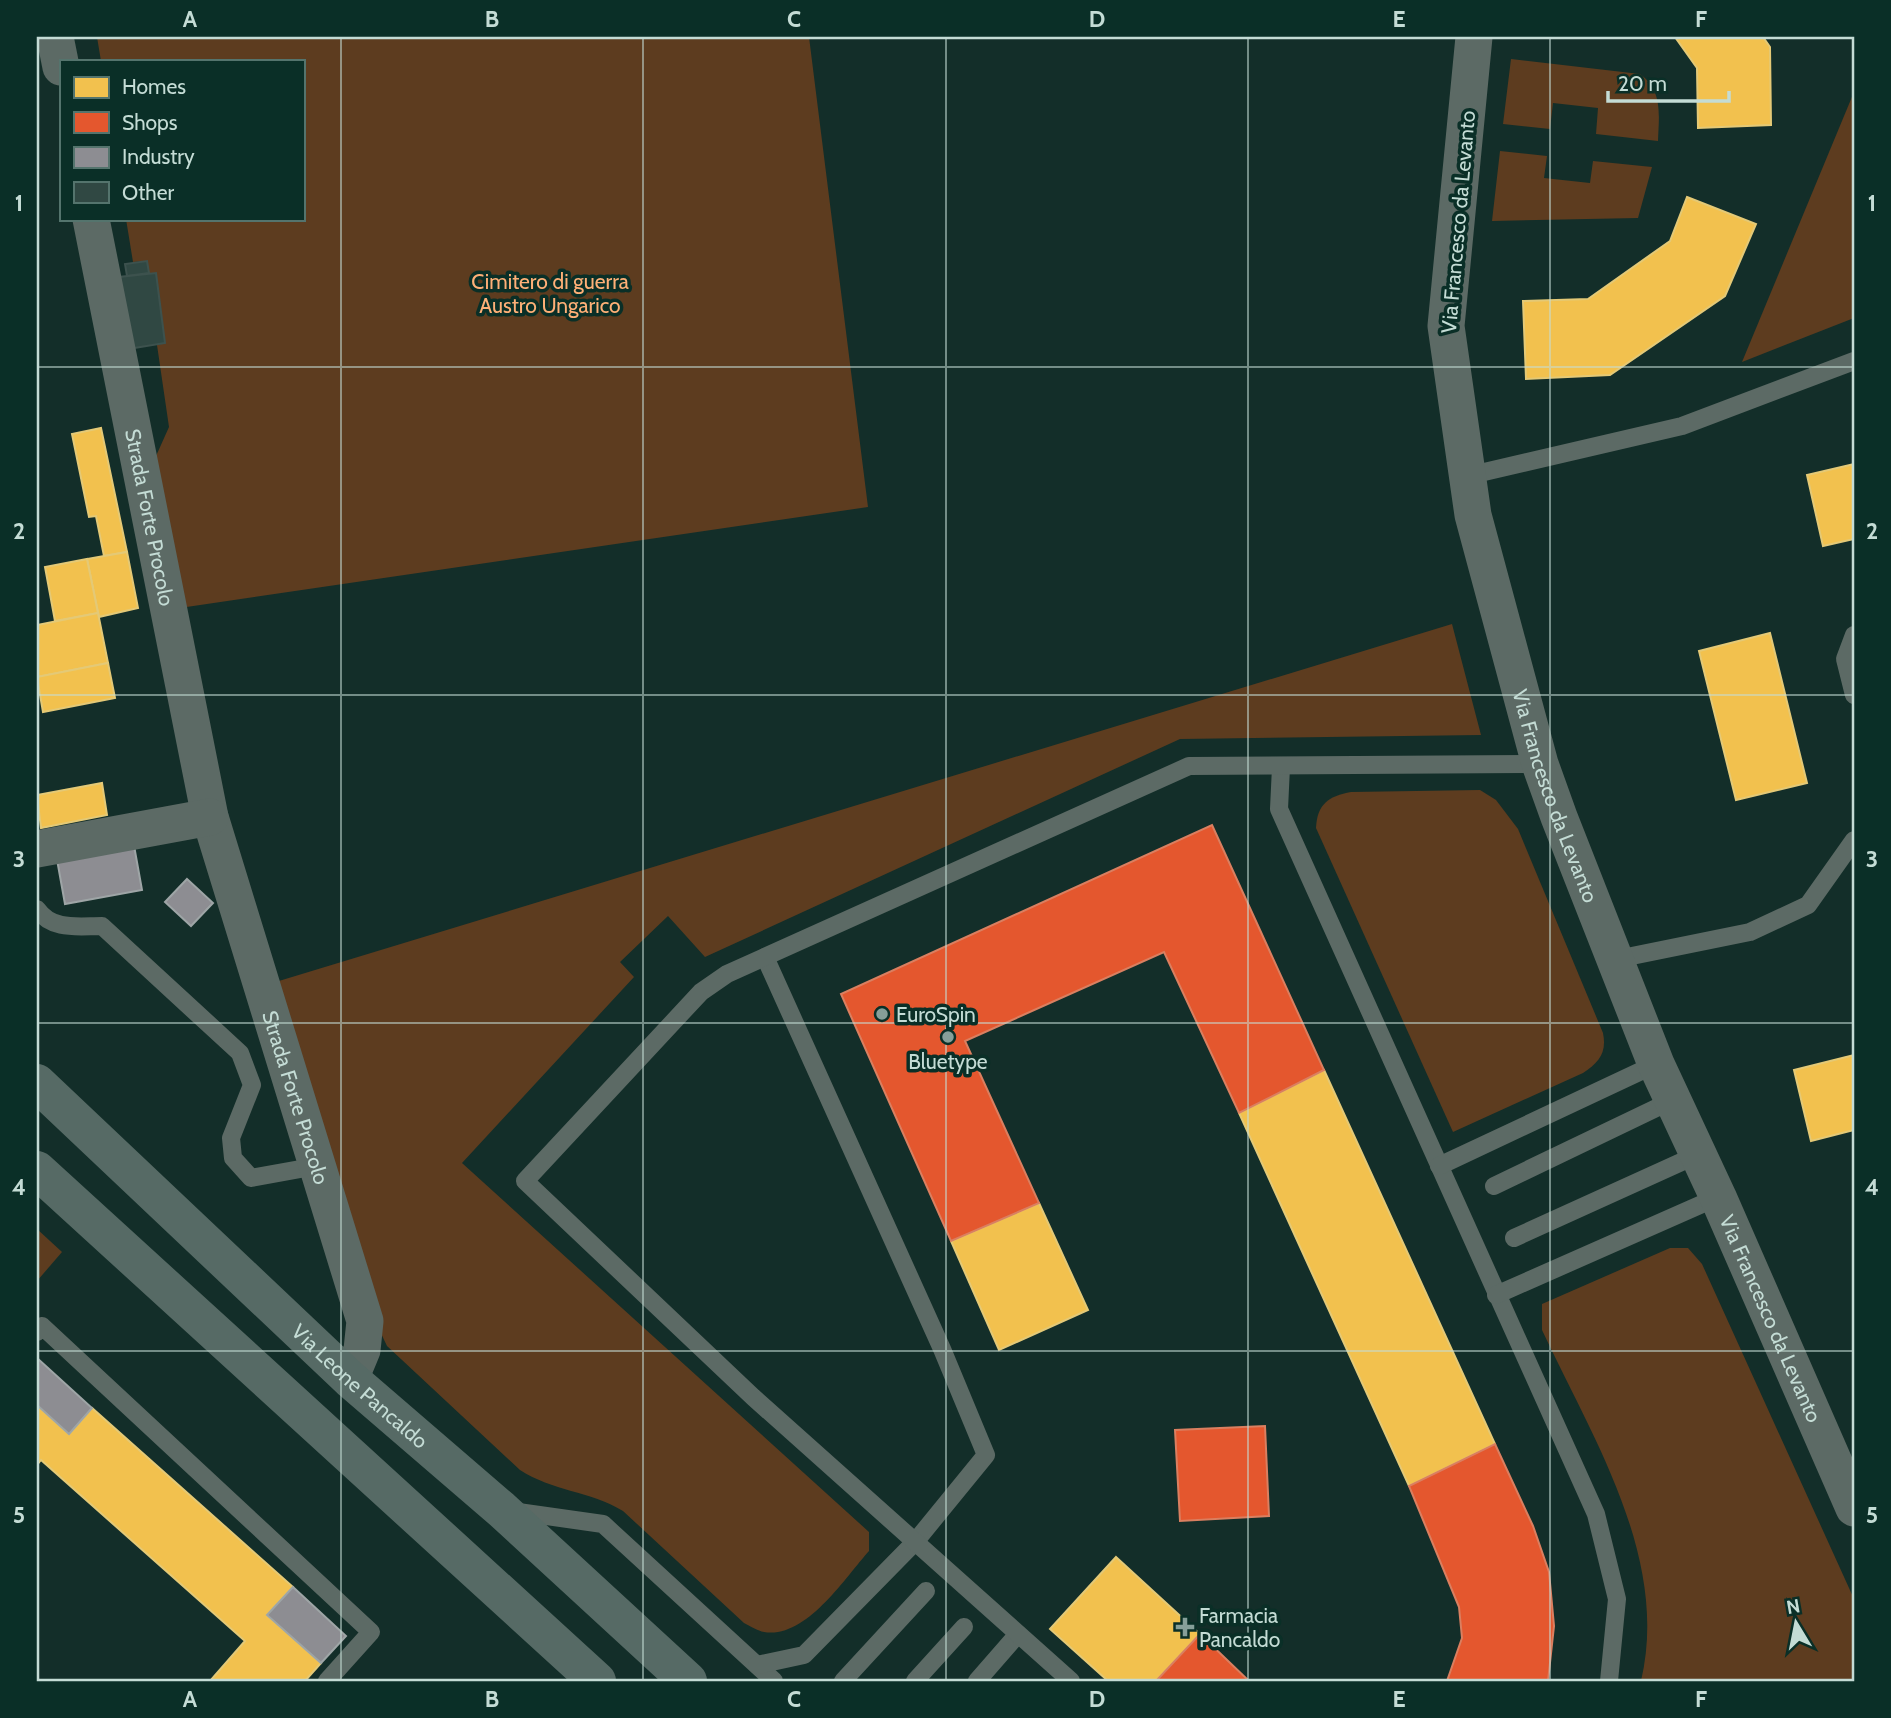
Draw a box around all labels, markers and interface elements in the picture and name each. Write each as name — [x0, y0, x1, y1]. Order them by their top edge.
text: A — [183, 5, 198, 33]
text: B — [485, 5, 499, 33]
text: C — [787, 5, 801, 33]
text: D — [1089, 5, 1105, 33]
text: E — [1392, 5, 1406, 33]
text: F — [1695, 5, 1707, 33]
legend — [60, 60, 304, 220]
scale bar — [1608, 60, 1728, 104]
text: 20 m — [1618, 71, 1667, 96]
text: Homes — [122, 74, 186, 99]
text: Shops — [122, 110, 178, 135]
street label: Via Francesco da Levanto — [1436, 110, 1480, 334]
text: Industry — [122, 144, 195, 169]
text: Other — [122, 180, 174, 205]
text: 1 — [15, 189, 23, 217]
text: 1 — [1868, 189, 1876, 217]
park label: Cimitero di guerra Austro Ungarico — [471, 269, 629, 318]
street label: Strada Forte Procolo — [121, 426, 180, 608]
text: 2 — [13, 517, 25, 545]
text: 2 — [1866, 517, 1878, 545]
street label: Via Francesco da Levanto — [1508, 686, 1604, 906]
text: 3 — [13, 845, 25, 873]
text: 3 — [1866, 845, 1878, 873]
place label: EuroSpin — [896, 1002, 976, 1027]
marker: EuroSpin — [874, 1006, 890, 1022]
street label: Strada Forte Procolo — [258, 1008, 335, 1187]
marker: Bluetype — [940, 1029, 956, 1045]
place label: Bluetype — [908, 1049, 988, 1074]
text: 4 — [12, 1173, 26, 1201]
text: 4 — [1865, 1173, 1879, 1201]
street label: Via Francesco da Levanto — [1715, 1211, 1827, 1426]
street label: Via Leone Pancaldo — [287, 1318, 433, 1453]
text: 5 — [13, 1501, 25, 1529]
text: 5 — [1866, 1501, 1878, 1529]
north arrow — [1762, 1588, 1832, 1658]
text: N — [1785, 1594, 1802, 1619]
place label: Farmacia Pancaldo — [1199, 1603, 1280, 1652]
marker: Farmacia Pancaldo — [1177, 1619, 1193, 1635]
text: A — [183, 1685, 198, 1713]
text: B — [485, 1685, 499, 1713]
text: C — [787, 1685, 801, 1713]
text: D — [1089, 1685, 1105, 1713]
text: E — [1392, 1685, 1406, 1713]
text: F — [1695, 1685, 1707, 1713]

